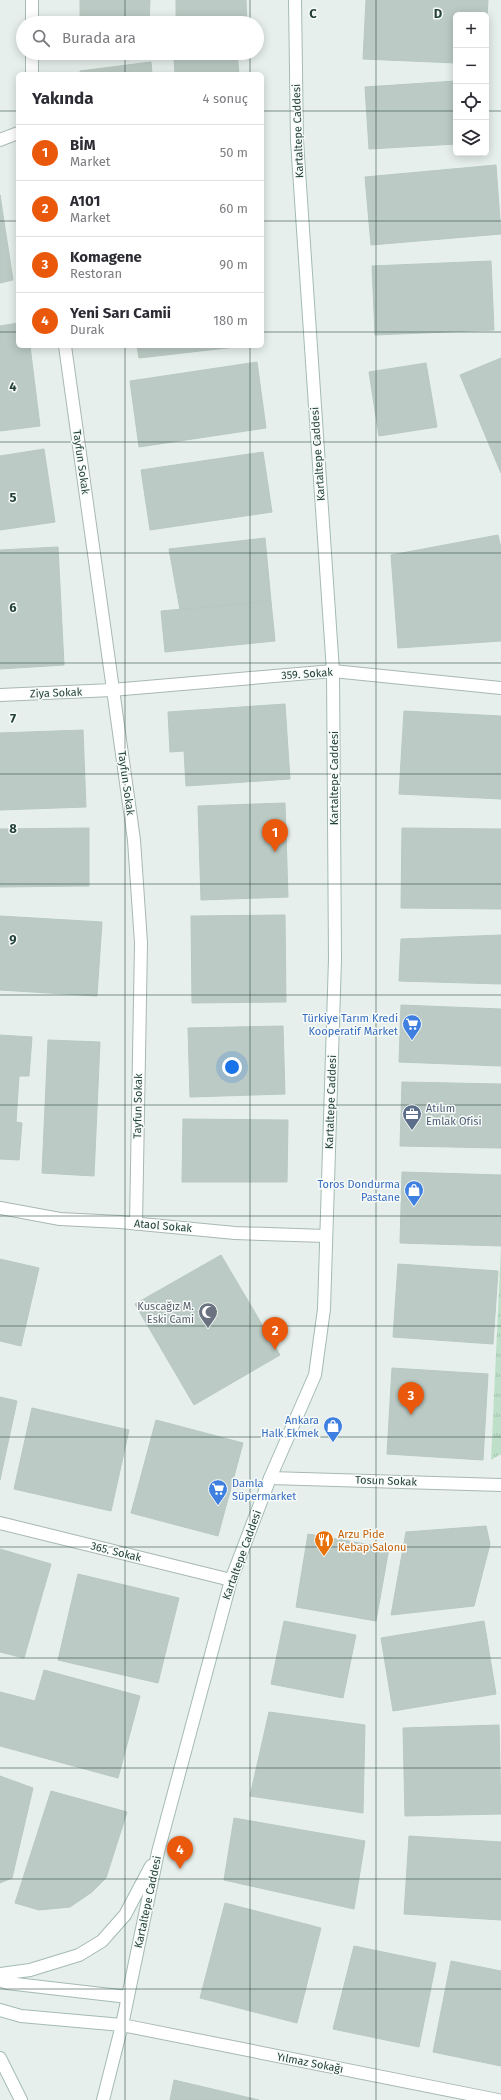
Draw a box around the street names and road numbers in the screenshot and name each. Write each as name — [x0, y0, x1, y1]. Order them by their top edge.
street label: Kartaltepe Caddesi — [290, 84, 306, 178]
street label: Kartaltepe Caddesi — [308, 407, 328, 501]
street label: Tayfun Sokak — [70, 429, 92, 496]
street label: 359. Sokak — [281, 666, 334, 682]
street label: Ziya Sokak — [30, 686, 83, 700]
street label: Kartaltepe Caddesi — [328, 731, 341, 825]
street label: Tayfun Sokak — [115, 750, 137, 817]
street label: Kartaltepe Caddesi — [323, 1055, 339, 1149]
street label: Tayfun Sokak — [131, 1073, 145, 1139]
street label: Ataol Sokak — [133, 1217, 193, 1235]
street label: Tosun Sokak — [355, 1473, 418, 1489]
street label: Kartaltepe Caddesi — [220, 1508, 264, 1602]
street label: 365. Sokak — [89, 1539, 143, 1565]
street label: Kartaltepe Caddesi — [132, 1855, 164, 1949]
street label: Yılmaz Sokağı — [276, 2050, 344, 2076]

